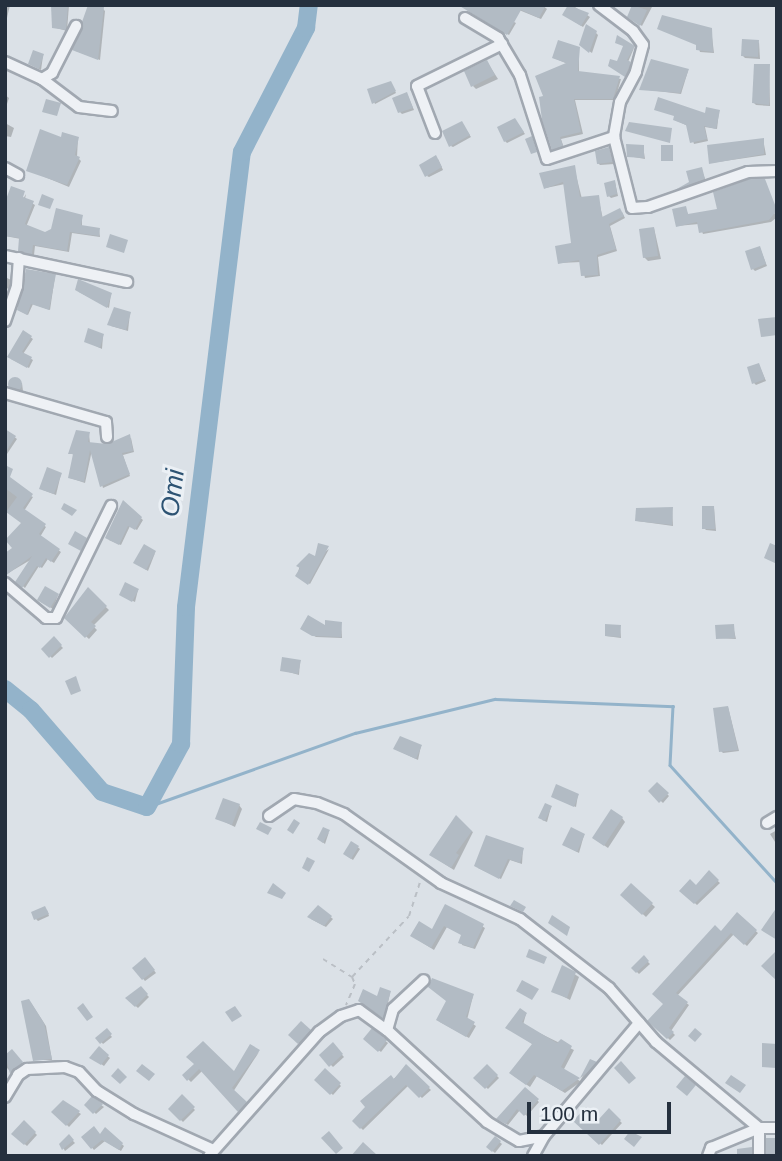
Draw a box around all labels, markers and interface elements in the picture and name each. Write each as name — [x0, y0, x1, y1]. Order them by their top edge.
water label: Omi — [155, 467, 191, 519]
scale bar — [530, 1088, 674, 1132]
text: 100 m — [540, 1102, 598, 1125]

